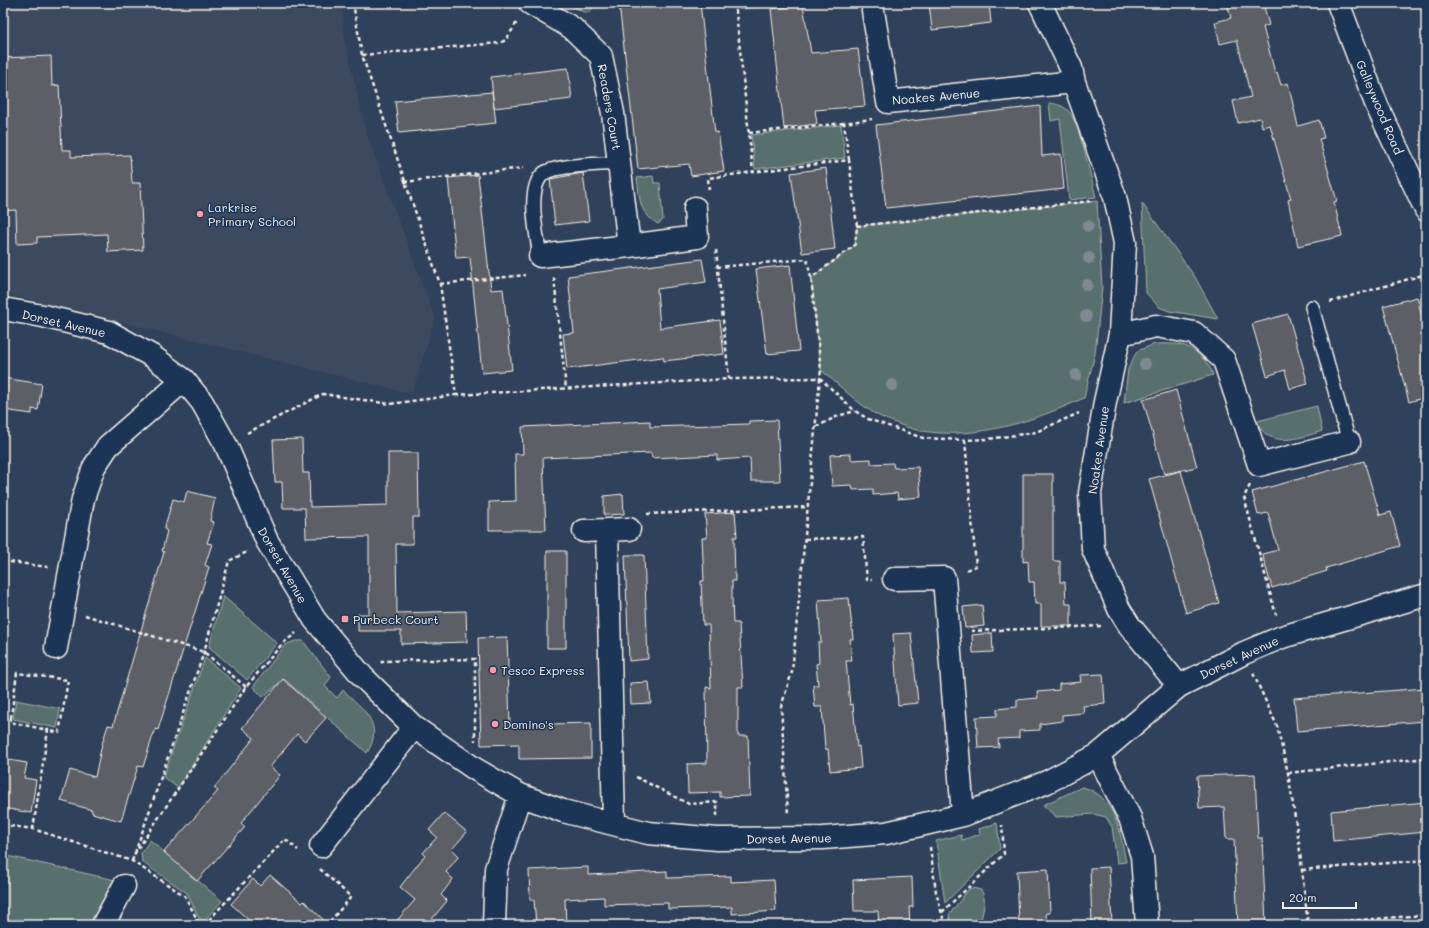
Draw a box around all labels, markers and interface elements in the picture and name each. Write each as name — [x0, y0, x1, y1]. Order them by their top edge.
street label: Galleywood Road — [1353, 57, 1407, 157]
street label: Readers Court — [595, 63, 625, 151]
street label: Noakes Avenue — [891, 84, 981, 108]
place label: Larkrise Primary School — [208, 199, 296, 229]
marker: Larkrise Primary School — [195, 209, 205, 219]
street label: Dorset Avenue — [21, 306, 107, 340]
street label: Noakes Avenue — [1084, 405, 1112, 495]
street label: Dorset Avenue — [255, 524, 311, 606]
place label: Purbeck Court — [353, 611, 439, 627]
marker: Purbeck Court — [340, 614, 350, 624]
street label: Dorset Avenue — [1197, 632, 1281, 682]
place label: Tesco Express — [501, 662, 585, 678]
marker: Tesco Express — [488, 665, 498, 675]
place label: Domino's — [503, 716, 554, 732]
marker: Domino's — [490, 719, 500, 729]
street label: Dorset Avenue — [746, 829, 832, 847]
scale bar — [1283, 884, 1356, 910]
text: 20 m — [1289, 889, 1317, 905]

